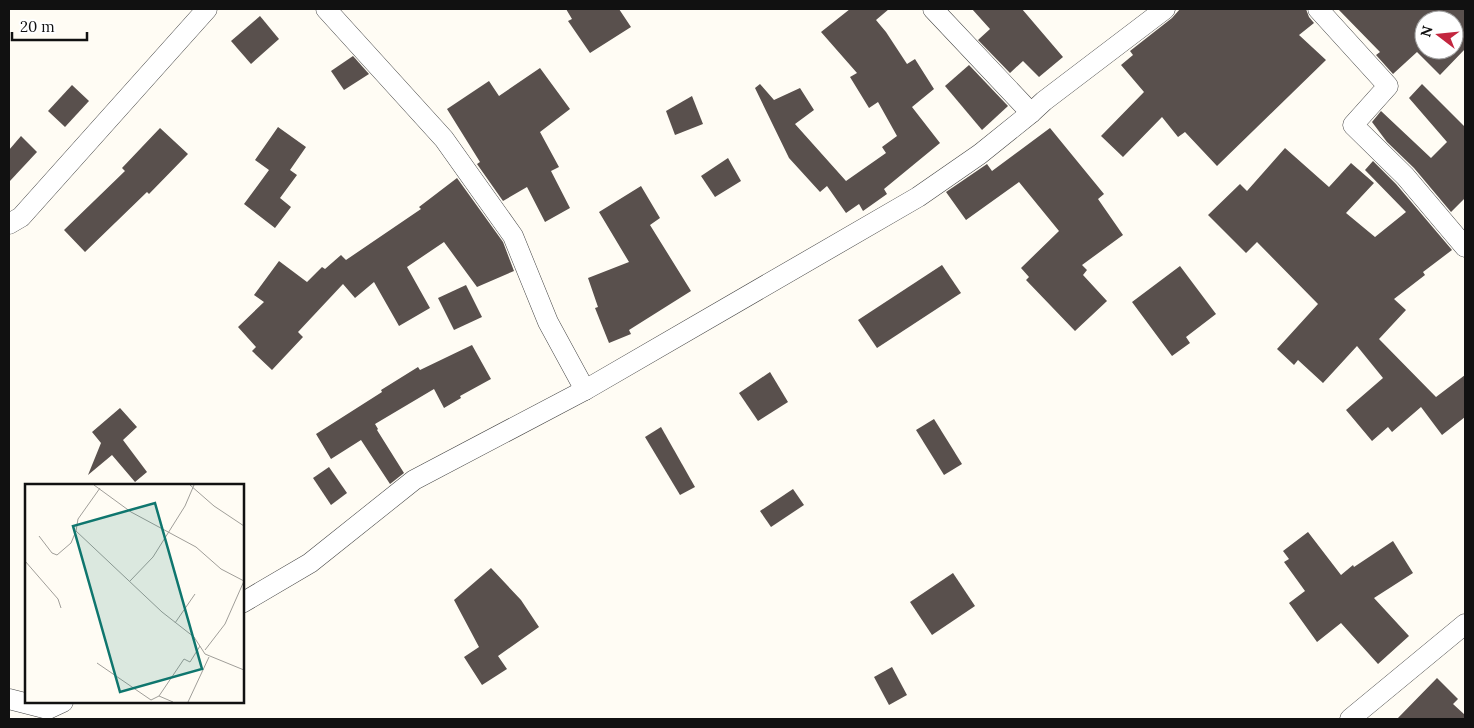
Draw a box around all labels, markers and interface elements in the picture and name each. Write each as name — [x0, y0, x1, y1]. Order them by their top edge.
scale bar — [12, 10, 88, 42]
north arrow — [1414, 10, 1464, 60]
text: 20 m — [20, 17, 55, 36]
text: N — [1416, 24, 1437, 39]
inset map — [25, 484, 244, 703]

